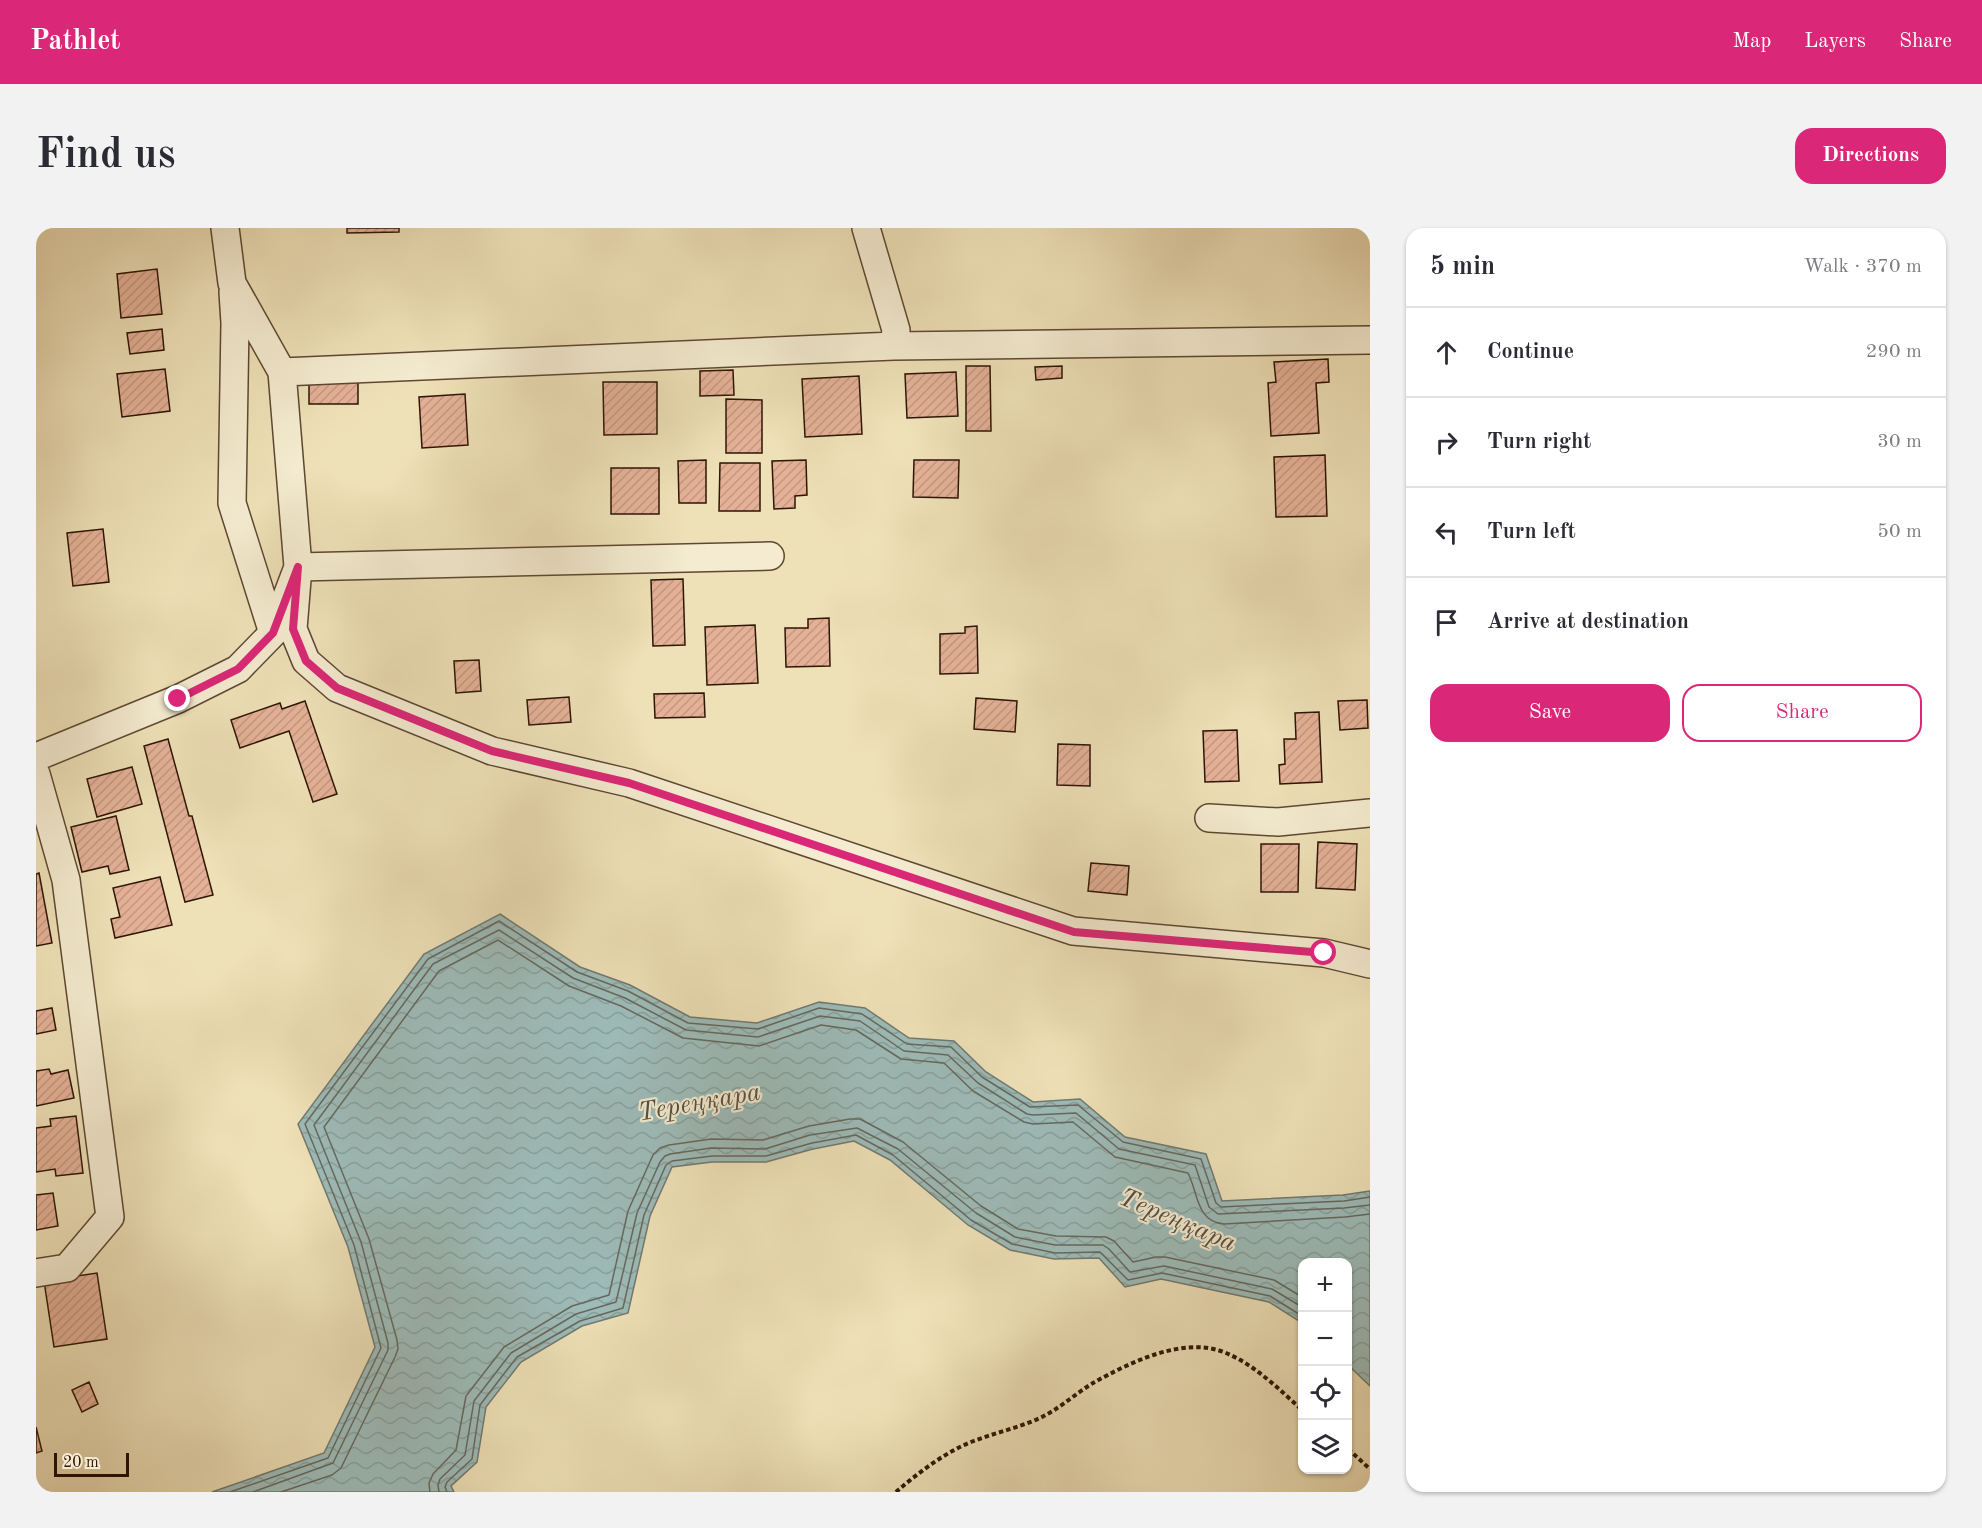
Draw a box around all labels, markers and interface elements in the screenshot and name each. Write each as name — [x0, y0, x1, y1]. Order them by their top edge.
text: Pathlet — [30, 28, 121, 56]
text: Map — [1732, 31, 1771, 52]
text: Layers — [1804, 31, 1866, 52]
text: Share — [1899, 31, 1952, 52]
button: Directions — [1795, 128, 1946, 184]
text: Find us — [36, 135, 175, 177]
text: 5 min — [1430, 254, 1495, 280]
text: Walk · 370 m — [1803, 257, 1922, 277]
icon: ahead — [1430, 336, 1463, 369]
text: Continue — [1487, 341, 1574, 363]
text: 290 m — [1866, 342, 1922, 362]
icon: right — [1430, 426, 1463, 459]
text: Turn right — [1487, 431, 1591, 453]
text: 30 m — [1877, 432, 1922, 452]
icon: left — [1430, 516, 1463, 549]
text: Turn left — [1487, 521, 1576, 543]
text: 50 m — [1877, 522, 1922, 542]
icon: arrive — [1430, 606, 1463, 639]
text: Arrive at destination — [1487, 611, 1689, 633]
button: Save — [1430, 684, 1670, 742]
button: Share — [1682, 684, 1922, 742]
route end — [164, 685, 190, 711]
route start — [1310, 939, 1336, 965]
water label: Тереңқара — [636, 1079, 763, 1127]
water label: Тереңқара — [1115, 1185, 1240, 1257]
map controls — [1298, 1258, 1352, 1474]
button: + — [1298, 1258, 1352, 1312]
button: − — [1298, 1312, 1352, 1366]
button: locate — [1298, 1366, 1352, 1420]
button: layers — [1298, 1420, 1352, 1474]
scale bar — [54, 1450, 129, 1478]
text: 20 m — [63, 1455, 99, 1471]

